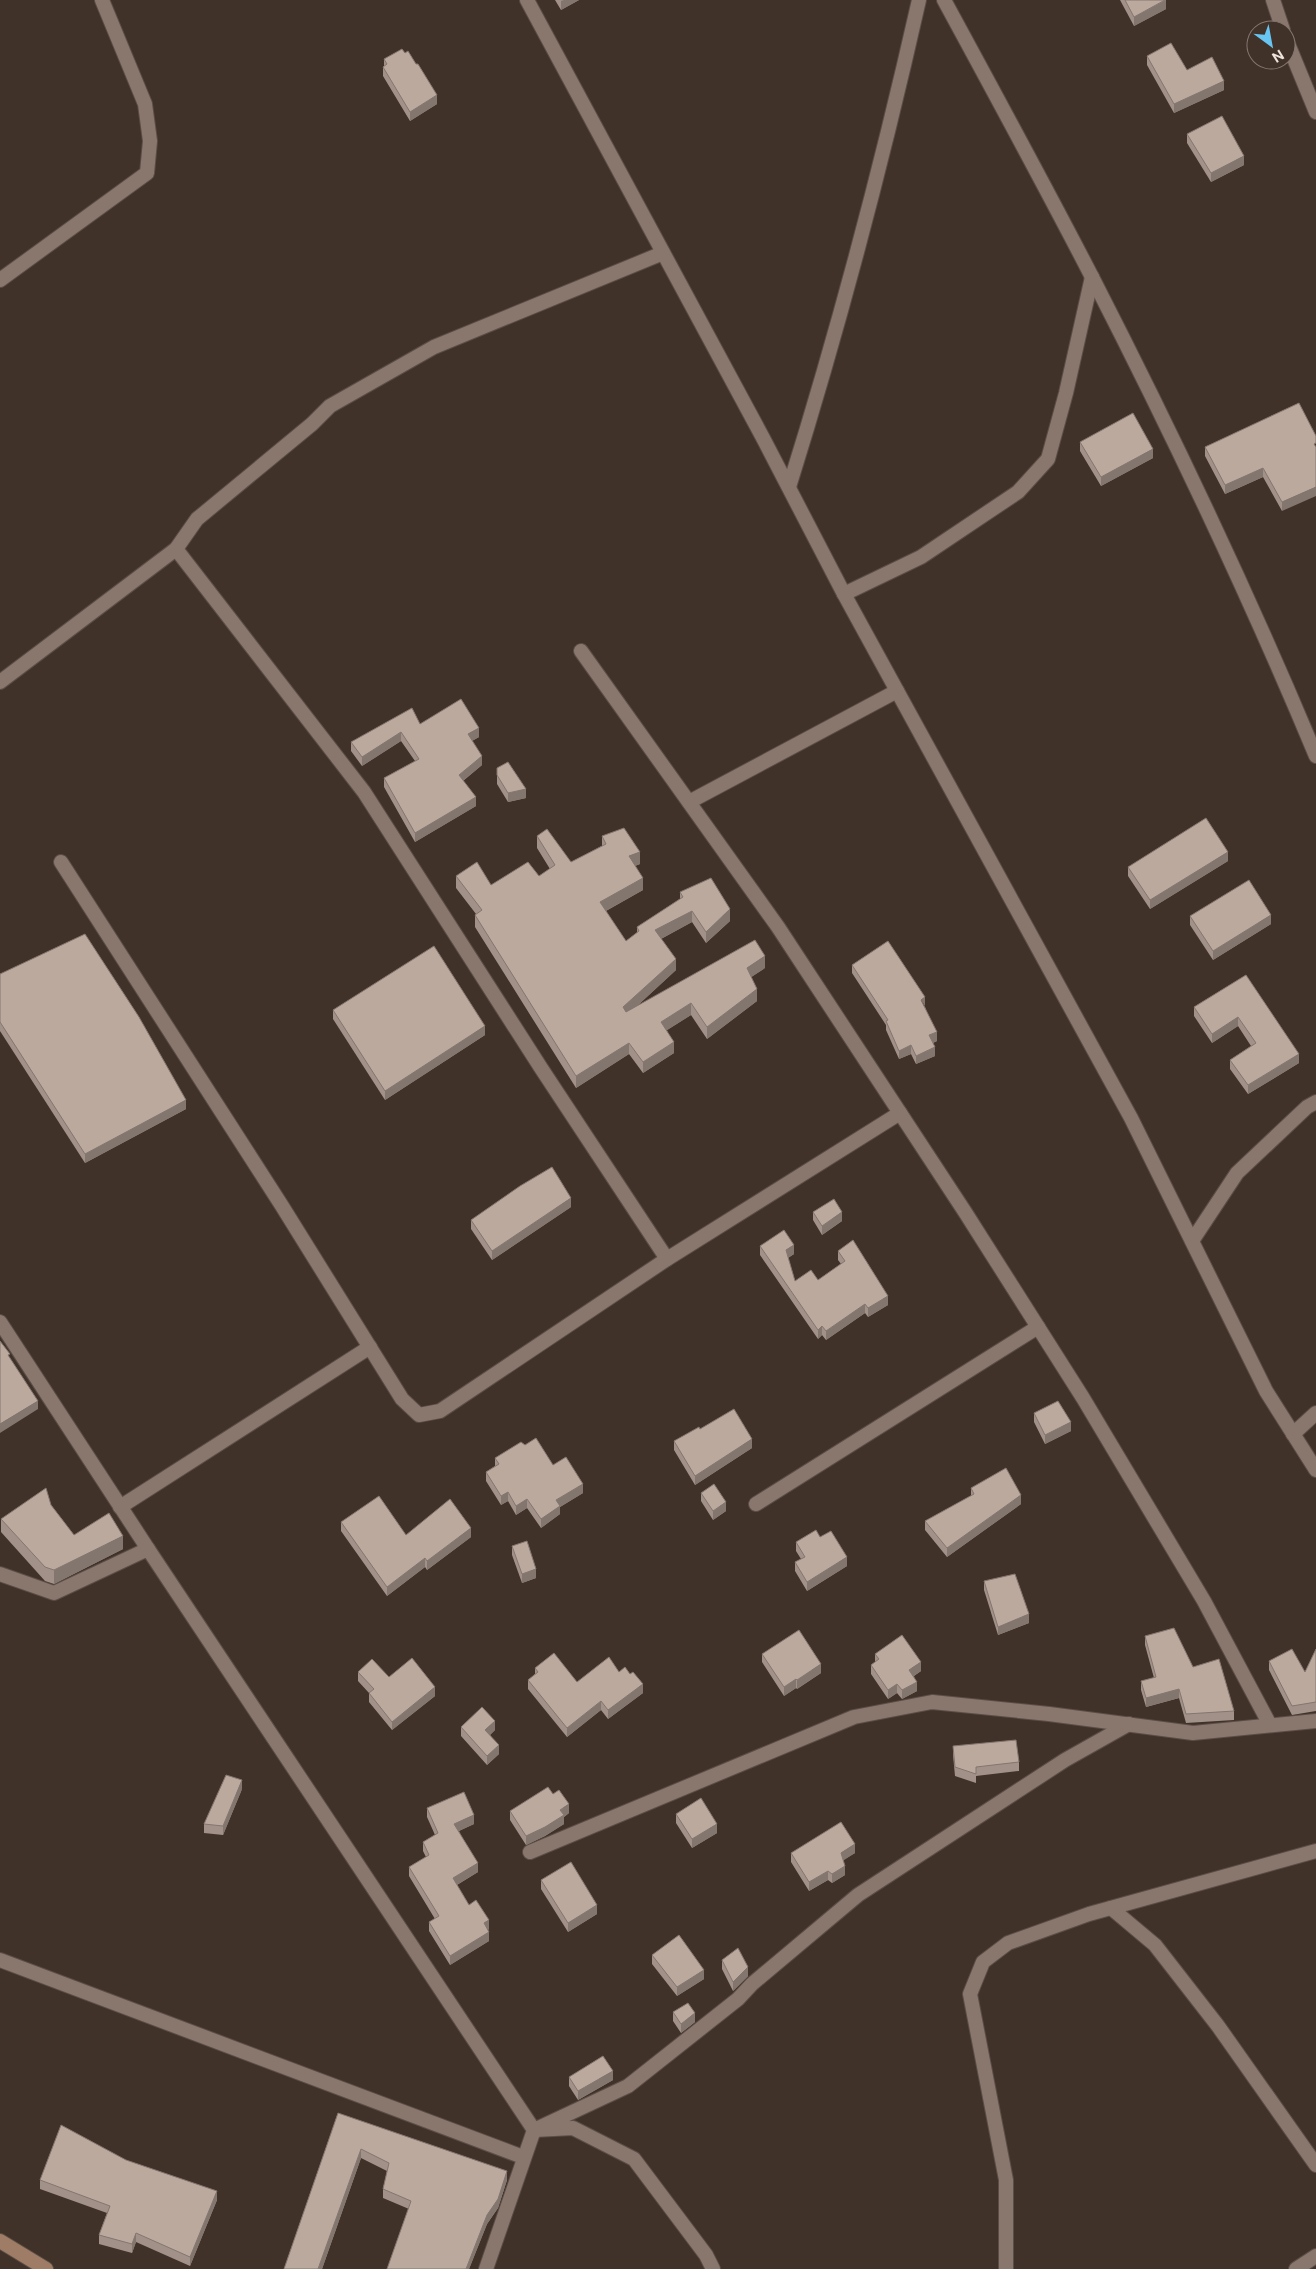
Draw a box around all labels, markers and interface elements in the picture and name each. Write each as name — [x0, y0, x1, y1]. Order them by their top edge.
north arrow — [1246, 20, 1296, 70]
text: N — [1269, 46, 1287, 66]

